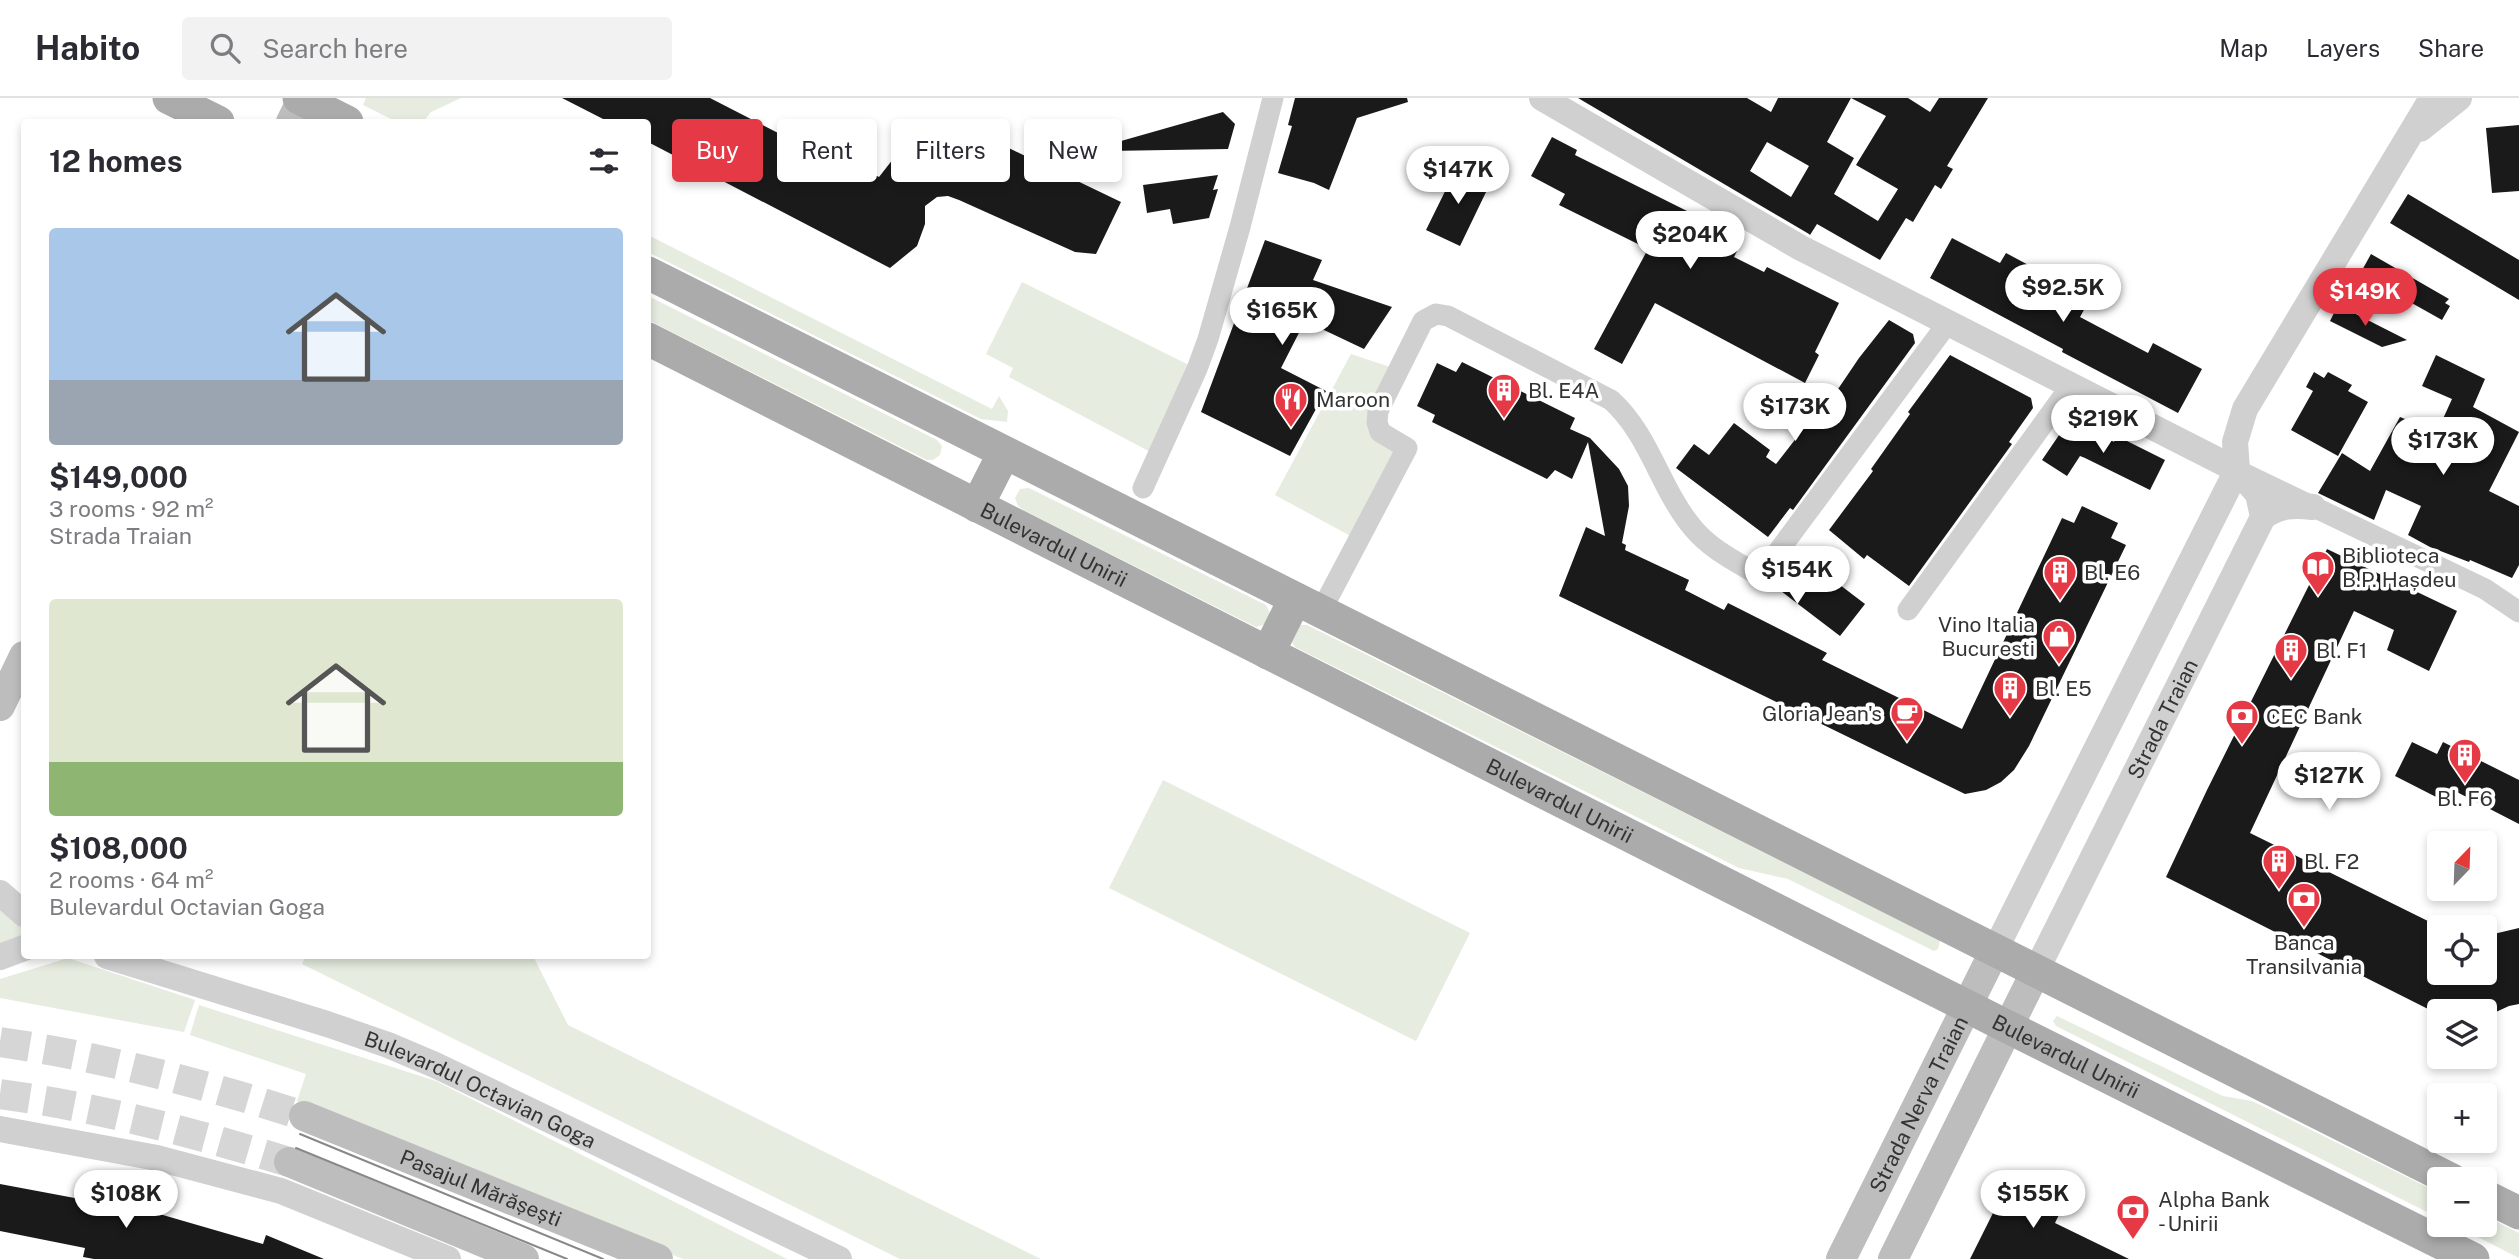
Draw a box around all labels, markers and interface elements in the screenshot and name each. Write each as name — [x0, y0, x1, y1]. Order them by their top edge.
search box — [182, 17, 672, 80]
text: Habito — [35, 29, 140, 67]
icon: search — [206, 29, 244, 67]
text: Search here — [262, 33, 408, 64]
text: Map — [2219, 34, 2268, 62]
text: Layers — [2306, 34, 2380, 62]
text: Share — [2418, 34, 2484, 62]
chip: Buy — [672, 119, 763, 182]
chip: Rent — [777, 119, 877, 182]
chip: Filters — [891, 119, 1010, 182]
chip: New — [1024, 119, 1122, 182]
icon: filters — [585, 142, 623, 180]
text: 12 homes — [49, 143, 183, 179]
pin: $147K — [1409, 146, 1507, 206]
text: $147K — [1422, 155, 1494, 182]
pin: $204K — [1641, 212, 1739, 271]
text: $204K — [1652, 220, 1728, 247]
pin: $92.5K — [2006, 264, 2120, 324]
pin: $149K — [2316, 268, 2414, 328]
text: $92.5K — [2021, 273, 2105, 300]
icon: home — [273, 274, 399, 400]
text: $149K — [2329, 277, 2401, 304]
pin: $165K — [1233, 288, 1331, 347]
text: $165K — [1246, 296, 1318, 323]
building icon: Bl. E4A — [1485, 371, 1523, 420]
place label: Bl. E4A — [1528, 378, 1599, 403]
restaurant icon: Maroon — [1272, 380, 1310, 429]
pin: $173K — [1746, 384, 1844, 443]
place label: Maroon — [1316, 387, 1390, 412]
text: $173K — [1759, 392, 1831, 419]
pin: $219K — [2054, 396, 2152, 455]
text: $219K — [2067, 404, 2139, 431]
pin: $173K — [2394, 418, 2492, 477]
text: $173K — [2407, 426, 2479, 453]
text: $149,000 — [49, 459, 188, 495]
text: 3 rooms · 92 m² — [49, 495, 214, 522]
street label: Bulevardul Unirii — [976, 497, 1132, 592]
text: Strada Traian — [49, 522, 192, 549]
place label: Biblioteca B.P. Hașdeu — [2342, 543, 2456, 592]
pin: $154K — [1748, 546, 1846, 606]
library icon: Biblioteca B.P. Hașdeu — [2299, 548, 2337, 597]
building icon: Bl. E6 — [2041, 553, 2079, 602]
text: $154K — [1761, 555, 1833, 582]
place label: Bl. E6 — [2084, 560, 2140, 585]
place label: Vino Italia Bucuresti — [1938, 612, 2035, 661]
shop icon: Vino Italia Bucuresti — [2040, 617, 2078, 666]
building icon: Bl. F1 — [2272, 631, 2310, 680]
place label: Bl. F1 — [2316, 638, 2367, 663]
icon: home — [273, 645, 399, 771]
street label: Strada Traian — [2122, 655, 2203, 783]
building icon: Bl. E5 — [1991, 669, 2029, 718]
place label: Bl. E5 — [2035, 676, 2092, 701]
cafe icon: Gloria Jean's — [1888, 694, 1926, 743]
bank icon: CEC Bank — [2223, 697, 2261, 746]
place label: Gloria Jean's — [1762, 701, 1882, 726]
place label: CEC Bank — [2266, 704, 2363, 729]
building icon: Bl. F6 — [2446, 736, 2484, 785]
pin: $127K — [2280, 752, 2378, 812]
street label: Bulevardul Unirii — [1482, 753, 1638, 848]
text: $127K — [2294, 761, 2365, 788]
place label: Bl. F6 — [2437, 786, 2493, 811]
text: $108,000 — [49, 830, 188, 866]
north arrow — [2427, 831, 2497, 901]
map controls — [2427, 831, 2497, 1237]
building icon: Bl. F2 — [2260, 842, 2298, 891]
place label: Bl. F2 — [2304, 849, 2359, 874]
text: 2 rooms · 64 m² — [49, 866, 213, 893]
bank icon: Banca Transilvania — [2285, 880, 2323, 929]
text: Bulevardul Octavian Goga — [49, 893, 325, 920]
button: locate — [2427, 915, 2497, 985]
place label: Banca Transilvania — [2246, 930, 2362, 979]
button: layers — [2427, 999, 2497, 1069]
street label: Bulevardul Unirii — [1988, 1009, 2144, 1103]
street label: Strada Nerva Traian — [1864, 1012, 1973, 1197]
street label: Bulevardul Octavian Goga — [361, 1025, 600, 1153]
button: + — [2427, 1083, 2497, 1153]
street label: Pasajul Mărășești — [397, 1144, 566, 1231]
button: − — [2427, 1167, 2497, 1237]
pin: $108K — [77, 1170, 175, 1230]
pin: $155K — [1984, 1170, 2082, 1230]
text: $108K — [90, 1179, 162, 1206]
text: $155K — [1996, 1179, 2070, 1206]
place label: Alpha Bank - Unirii — [2158, 1187, 2270, 1236]
bank icon: Alpha Bank - Unirii — [2114, 1192, 2152, 1241]

